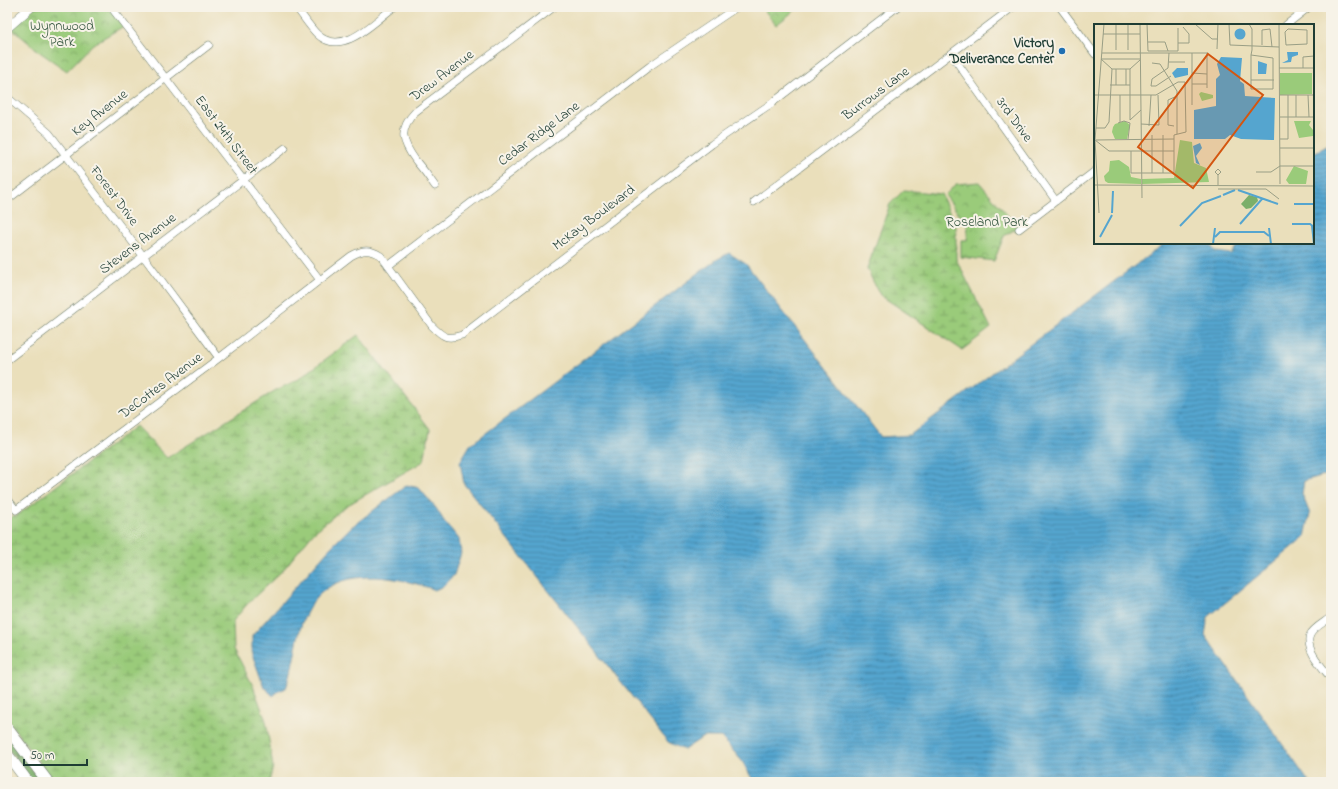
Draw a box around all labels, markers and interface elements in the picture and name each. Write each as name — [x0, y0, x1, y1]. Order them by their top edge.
park label: Wynnwood Park — [30, 16, 94, 53]
inset map — [1094, 24, 1314, 244]
place label: Victory Deliverance Center — [949, 33, 1055, 70]
street label: Drew Avenue — [405, 44, 479, 108]
marker: Victory Deliverance Center — [1057, 46, 1067, 56]
street label: Burrows Lane — [837, 61, 914, 127]
street label: Key Avenue — [67, 84, 134, 142]
street label: East 24th Street — [189, 91, 263, 179]
street label: 3rd Drive — [991, 93, 1038, 147]
street label: Cedar Ridge Lane — [494, 96, 585, 172]
street label: Forest Drive — [84, 161, 144, 231]
street label: McKay Boulevard — [548, 180, 640, 257]
street label: Stevens Avenue — [95, 208, 181, 280]
park label: Roseland Park — [946, 212, 1029, 233]
street label: DeCottes Avenue — [114, 347, 208, 425]
scale bar — [24, 741, 87, 767]
text: 50 m — [30, 747, 54, 765]

